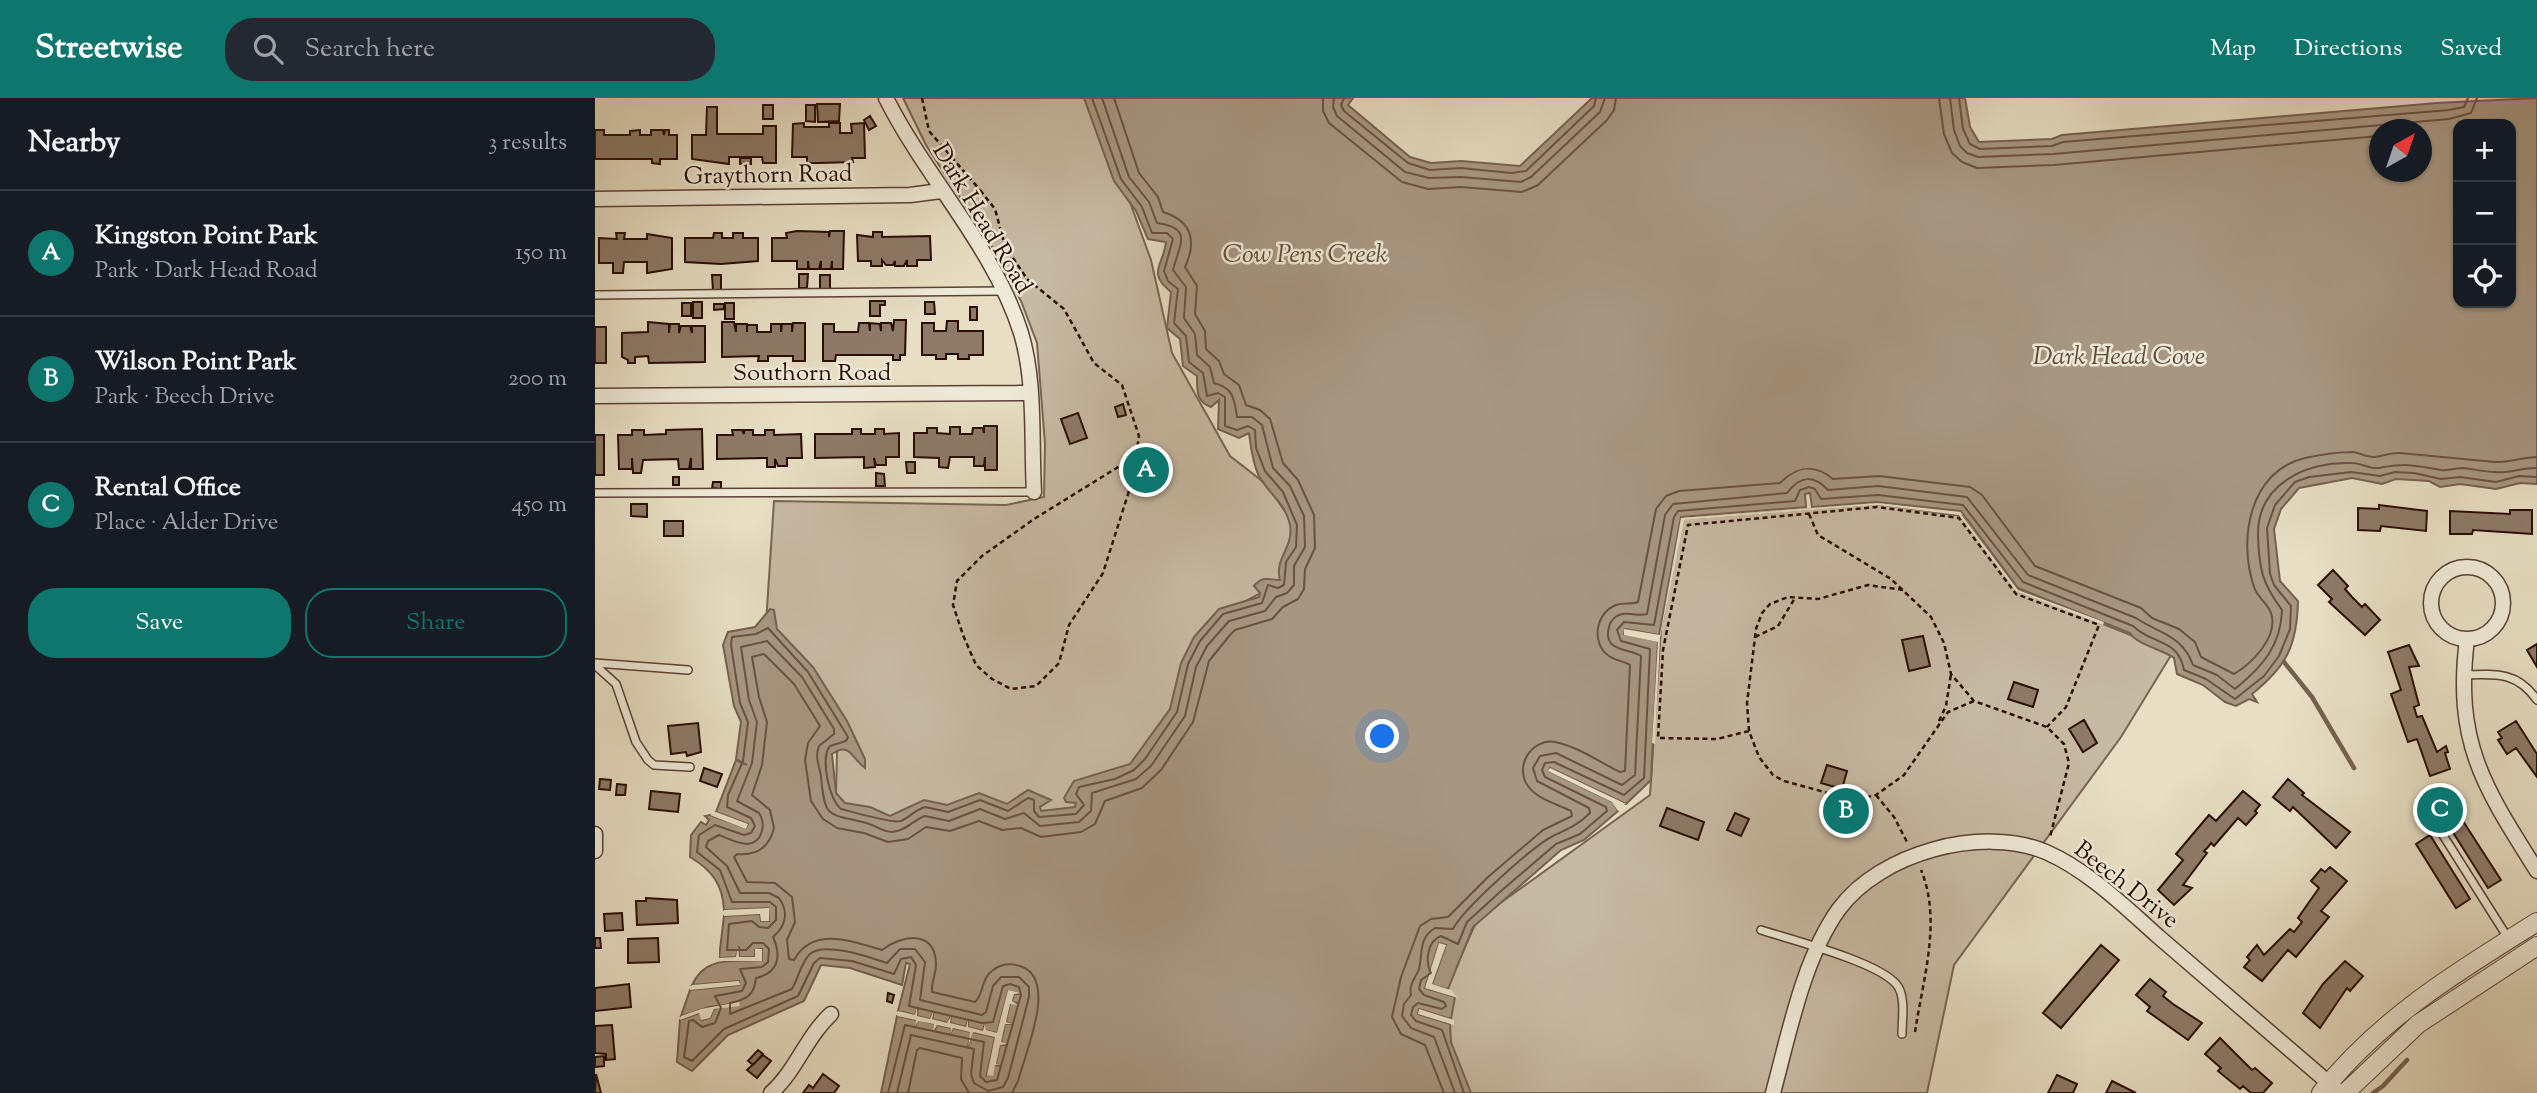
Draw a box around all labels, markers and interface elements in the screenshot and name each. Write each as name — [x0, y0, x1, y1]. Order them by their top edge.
search box — [225, 18, 715, 81]
text: Streetwise — [35, 25, 183, 73]
icon: search — [249, 30, 287, 68]
text: Search here — [305, 31, 435, 68]
text: Map — [2210, 32, 2256, 66]
text: Directions — [2294, 32, 2402, 66]
text: Saved — [2440, 32, 2502, 66]
north arrow — [2369, 119, 2432, 182]
map controls — [2453, 119, 2516, 308]
button: + — [2453, 119, 2516, 182]
text: Nearby — [28, 122, 120, 165]
text: 3 results — [488, 127, 567, 160]
street label: Dark Head Road — [923, 137, 1040, 301]
street label: Graythorn Road — [683, 158, 853, 194]
button: − — [2453, 182, 2516, 245]
text: Kingston Point Park — [95, 218, 318, 255]
text: A — [42, 237, 60, 270]
text: 150 m — [515, 237, 567, 270]
water label: Cow Pens Creek — [1222, 237, 1388, 274]
button: locate — [2453, 245, 2516, 308]
text: Park · Dark Head Road — [95, 255, 318, 288]
water label: Dark Head Cove — [2033, 339, 2205, 376]
text: Wilson Point Park — [95, 344, 297, 381]
street label: Southorn Road — [733, 357, 892, 391]
text: B — [44, 363, 58, 396]
text: 200 m — [508, 363, 567, 396]
text: Park · Beech Drive — [95, 381, 275, 414]
pin: A — [1123, 444, 1169, 496]
text: Rental Office — [95, 470, 241, 507]
text: C — [42, 489, 60, 522]
text: 450 m — [511, 489, 567, 522]
text: Place · Alder Drive — [95, 507, 279, 540]
button: Save — [28, 588, 291, 658]
button: Share — [305, 588, 567, 658]
your location — [1365, 719, 1399, 753]
pin: C — [2417, 784, 2463, 836]
pin: B — [1823, 785, 1869, 837]
street label: Beech Drive — [2066, 834, 2186, 938]

